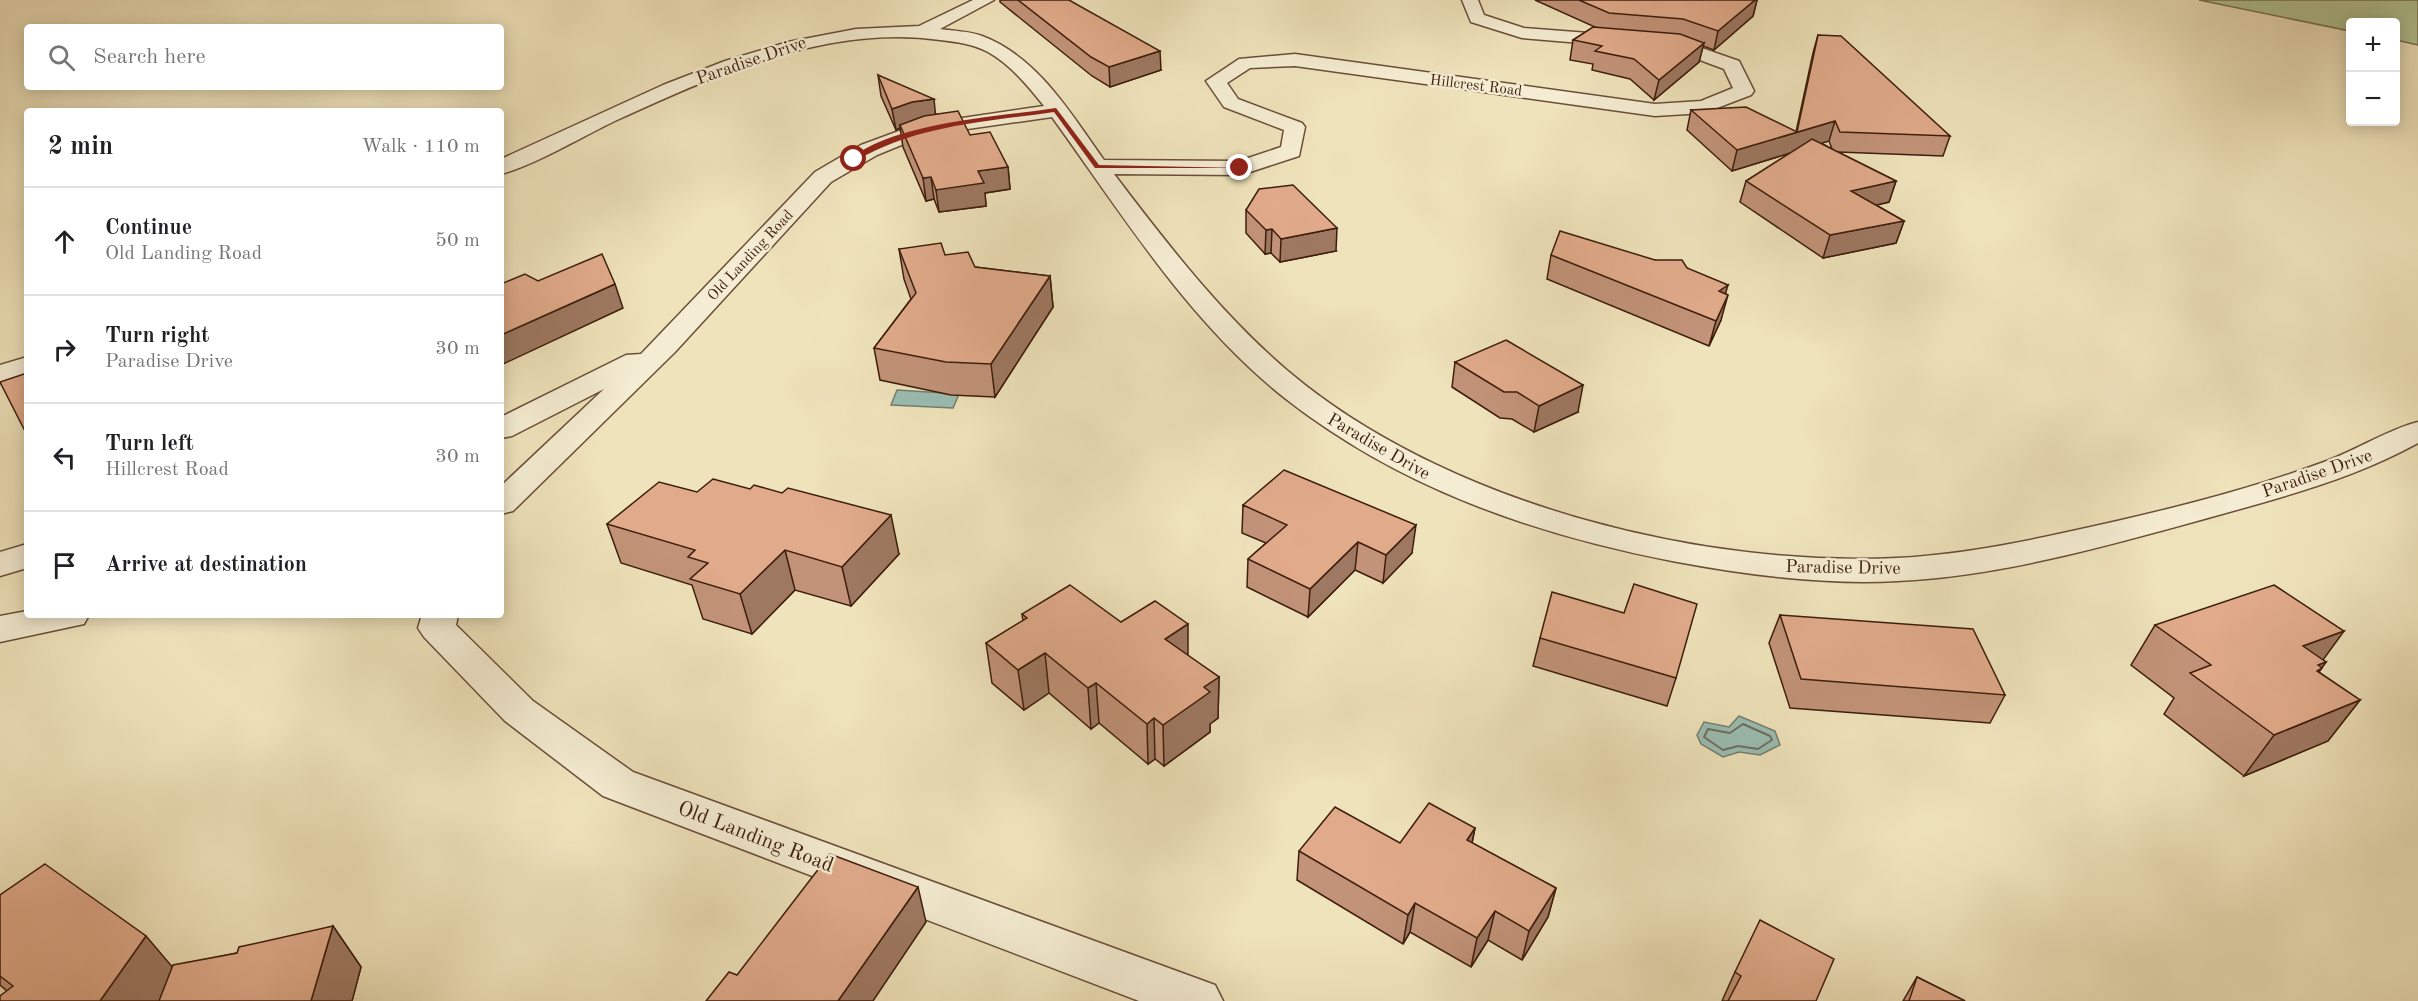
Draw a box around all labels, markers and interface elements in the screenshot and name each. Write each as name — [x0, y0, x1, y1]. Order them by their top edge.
map controls — [2346, 18, 2400, 126]
button: + — [2346, 18, 2400, 72]
search box — [24, 24, 504, 90]
street label: Paradise Drive — [694, 34, 809, 88]
icon: search — [45, 41, 78, 74]
text: Search here — [93, 46, 206, 68]
button: − — [2346, 72, 2400, 126]
street label: Hillcrest Road — [1429, 73, 1523, 100]
text: 2 min — [48, 134, 113, 160]
text: Walk · 110 m — [361, 137, 480, 157]
route start — [840, 145, 866, 171]
route end — [1226, 154, 1252, 180]
street label: Old Landing Road — [705, 208, 797, 304]
text: Continue — [105, 217, 192, 239]
icon: ahead — [48, 225, 81, 258]
text: 50 m — [435, 231, 480, 251]
text: Old Landing Road — [105, 244, 262, 264]
text: Turn right — [105, 325, 209, 347]
icon: right — [48, 333, 81, 366]
text: 30 m — [435, 339, 480, 359]
text: Paradise Drive — [105, 352, 233, 372]
street label: Paradise Drive — [1324, 410, 1433, 483]
text: Turn left — [105, 433, 194, 455]
icon: left — [48, 441, 81, 474]
text: 30 m — [435, 447, 480, 467]
street label: Paradise Drive — [2260, 447, 2375, 501]
text: Hillcrest Road — [105, 460, 229, 480]
icon: arrive — [48, 549, 81, 582]
text: Arrive at destination — [105, 554, 307, 576]
street label: Paradise Drive — [1785, 558, 1901, 578]
street label: Old Landing Road — [675, 798, 836, 877]

